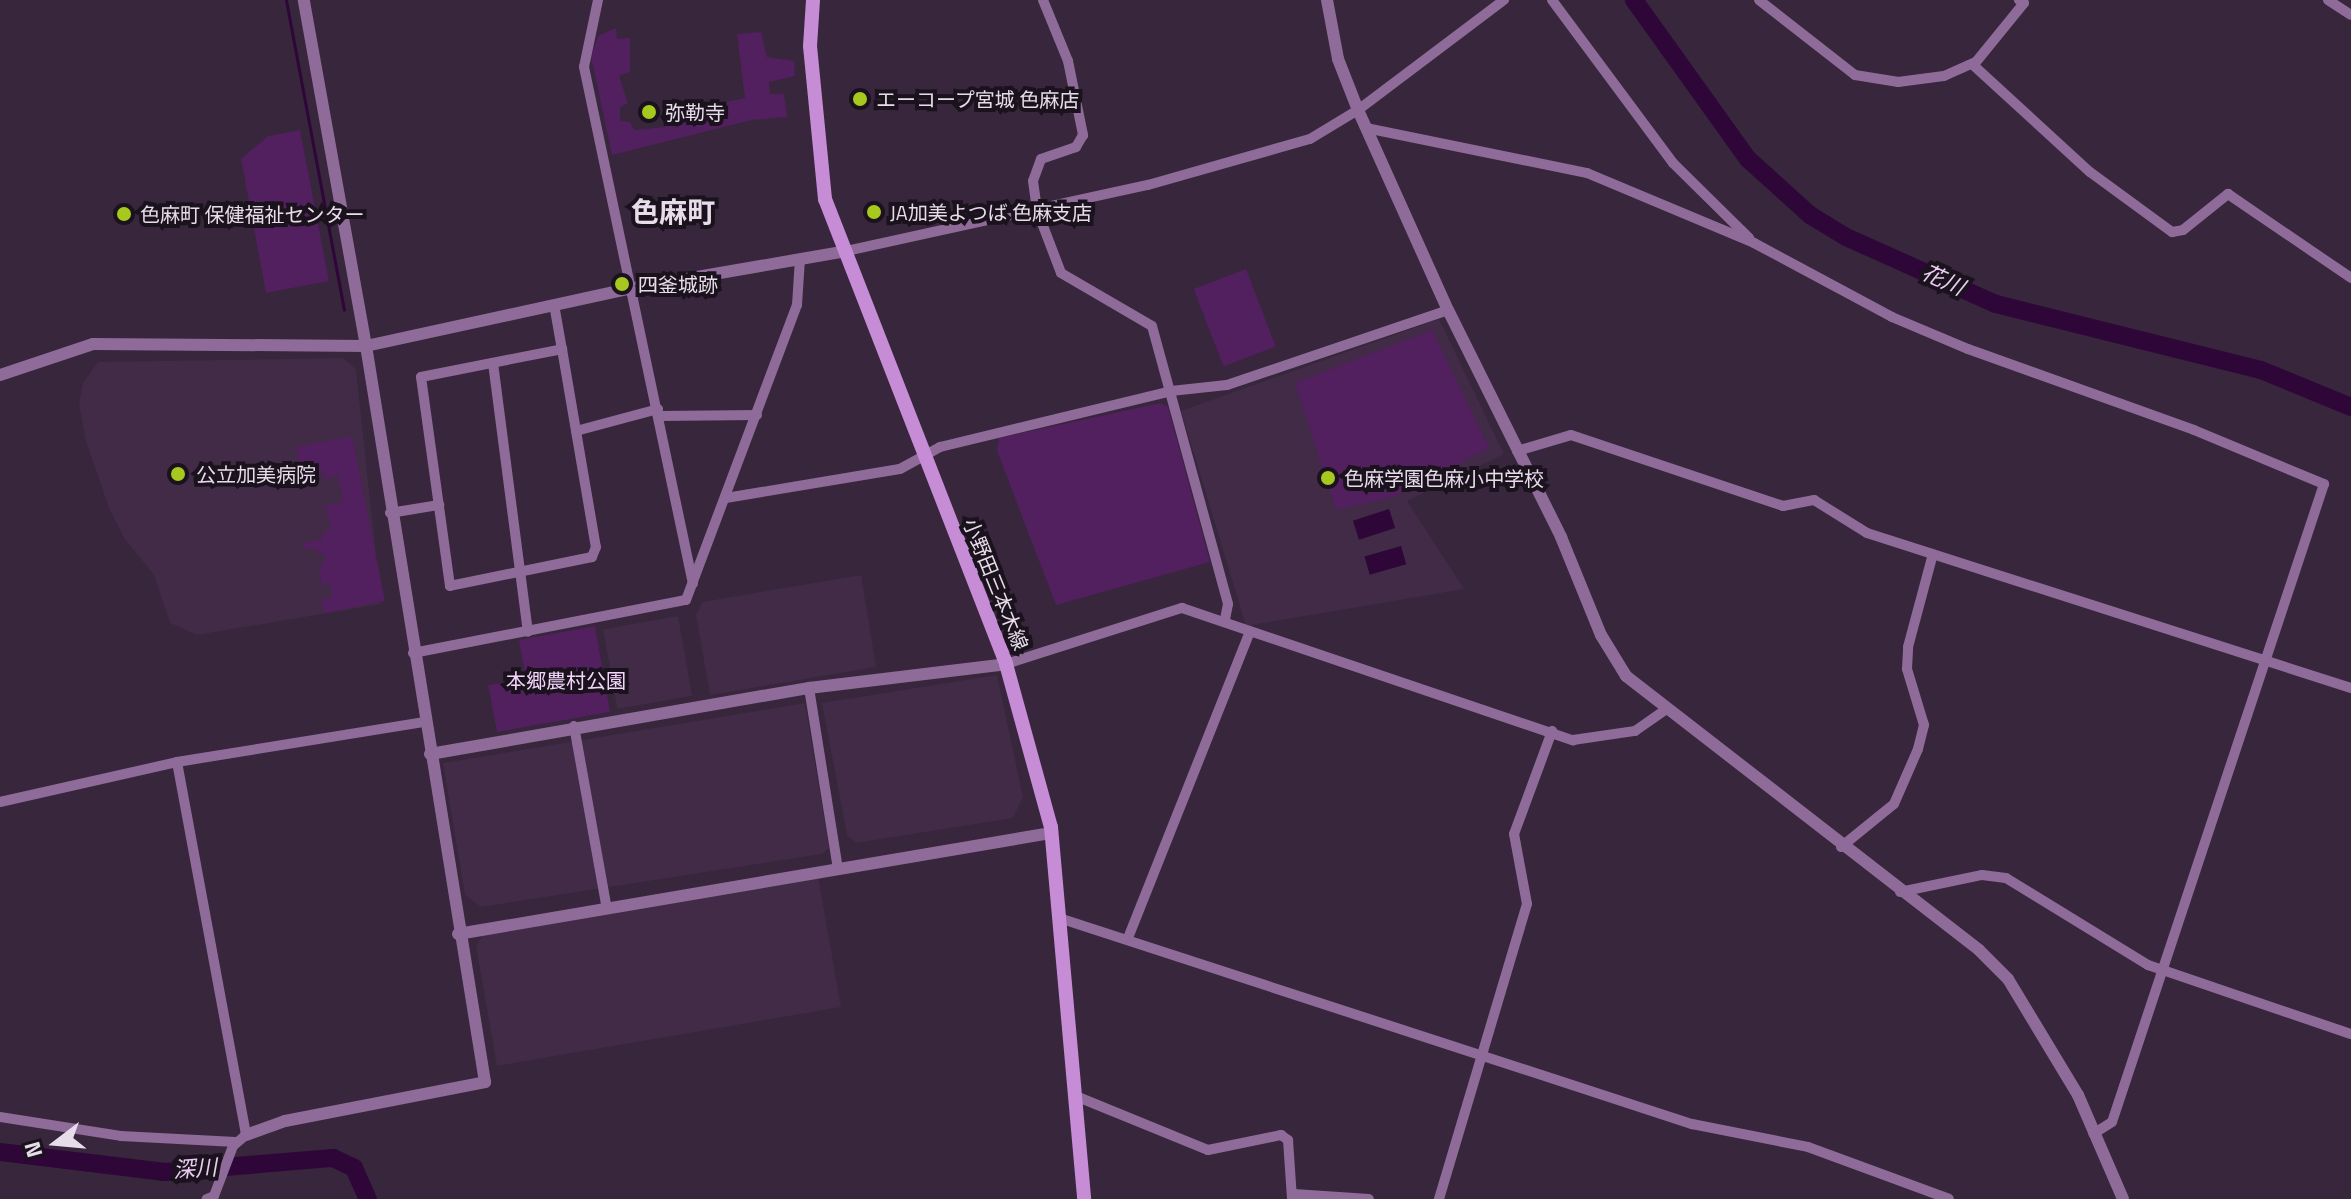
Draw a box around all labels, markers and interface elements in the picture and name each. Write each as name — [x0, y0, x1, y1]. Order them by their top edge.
place label: エーコープ宮城 色麻店 — [876, 87, 1080, 111]
marker: エーコープ宮城 色麻店 — [851, 90, 869, 108]
place label: 弥勒寺 — [665, 100, 725, 124]
marker: 弥勒寺 — [640, 103, 658, 121]
district label: 色麻町 — [631, 195, 715, 229]
place label: JA加美よつば 色麻支店 — [890, 200, 1092, 224]
place label: 色麻町 保健福祉センター — [140, 202, 364, 226]
marker: JA加美よつば 色麻支店 — [865, 203, 883, 221]
marker: 色麻町 保健福祉センター — [115, 205, 133, 223]
water label: 花川 — [1918, 259, 1968, 301]
place label: 四釜城跡 — [638, 272, 718, 296]
marker: 四釜城跡 — [613, 275, 631, 293]
place label: 公立加美病院 — [196, 462, 316, 486]
marker: 公立加美病院 — [167, 463, 189, 485]
place label: 色麻学園色麻小中学校 — [1344, 466, 1544, 490]
marker: 色麻学園色麻小中学校 — [1319, 469, 1337, 487]
street label: 小野田三本木線 — [959, 515, 1033, 653]
park label: 本郷農村公園 — [506, 668, 626, 692]
north arrow — [16, 1103, 96, 1183]
text: N — [14, 1138, 51, 1162]
water label: 深川 — [172, 1154, 218, 1184]

